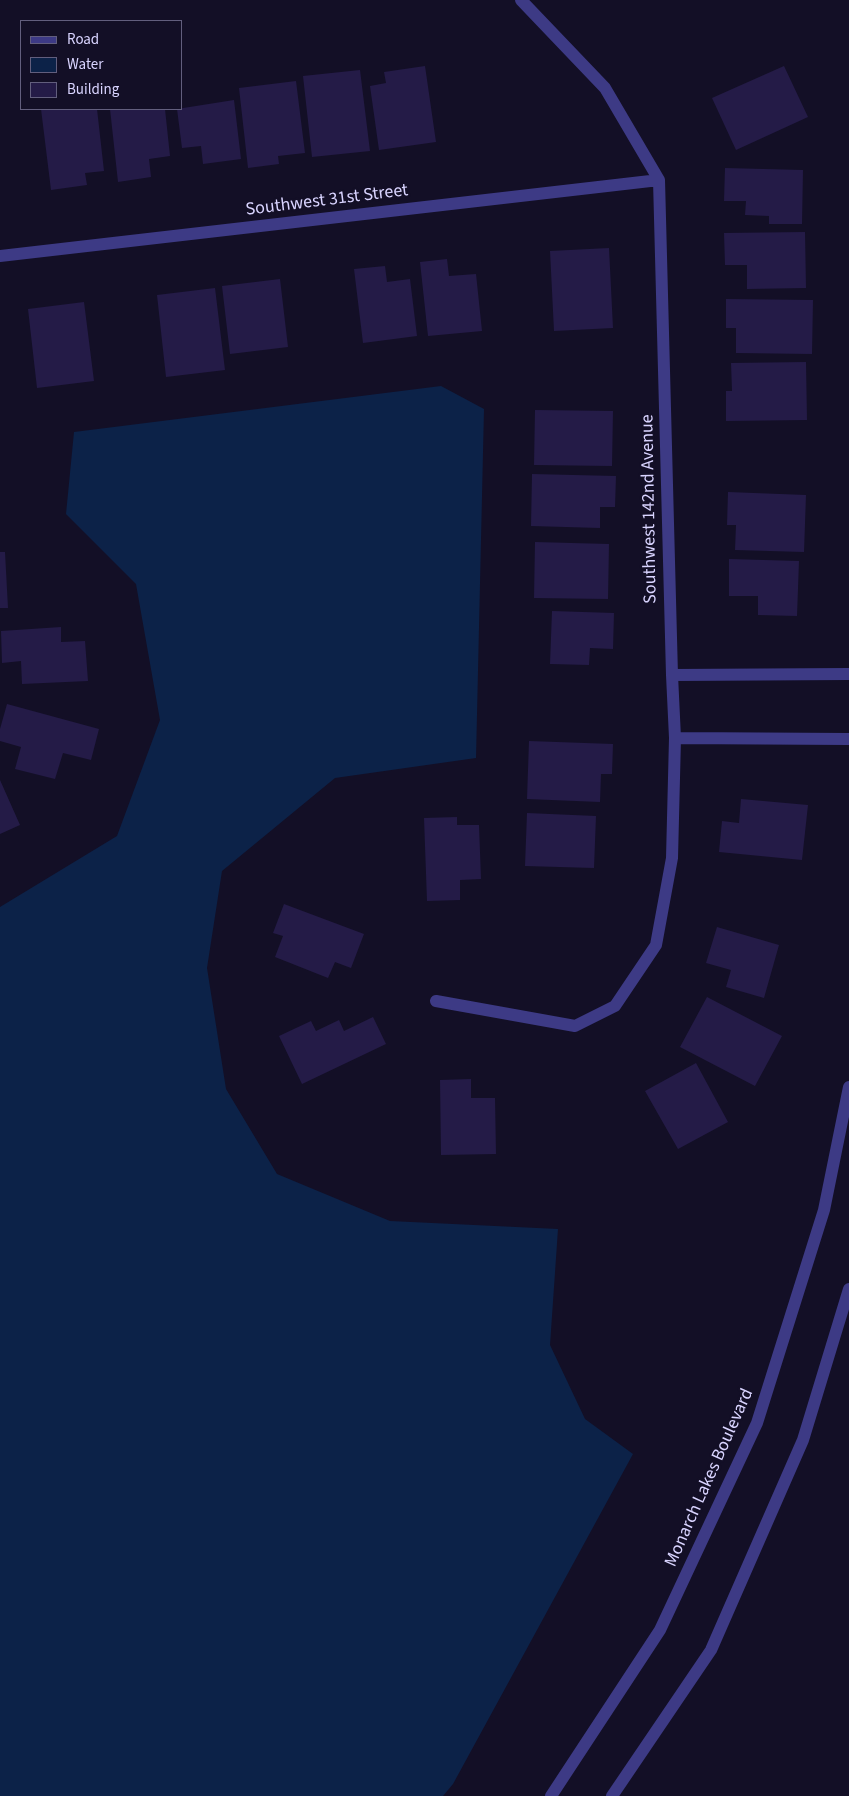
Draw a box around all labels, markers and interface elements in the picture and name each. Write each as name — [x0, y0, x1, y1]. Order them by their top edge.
legend — [20, 20, 182, 110]
text: Road — [67, 29, 99, 50]
text: Water — [67, 54, 103, 75]
text: Building — [67, 79, 119, 100]
street label: Southwest 31st Street — [245, 180, 409, 222]
street label: Southwest 142nd Avenue — [638, 414, 662, 604]
street label: Monarch Lakes Boulevard — [661, 1386, 759, 1570]

